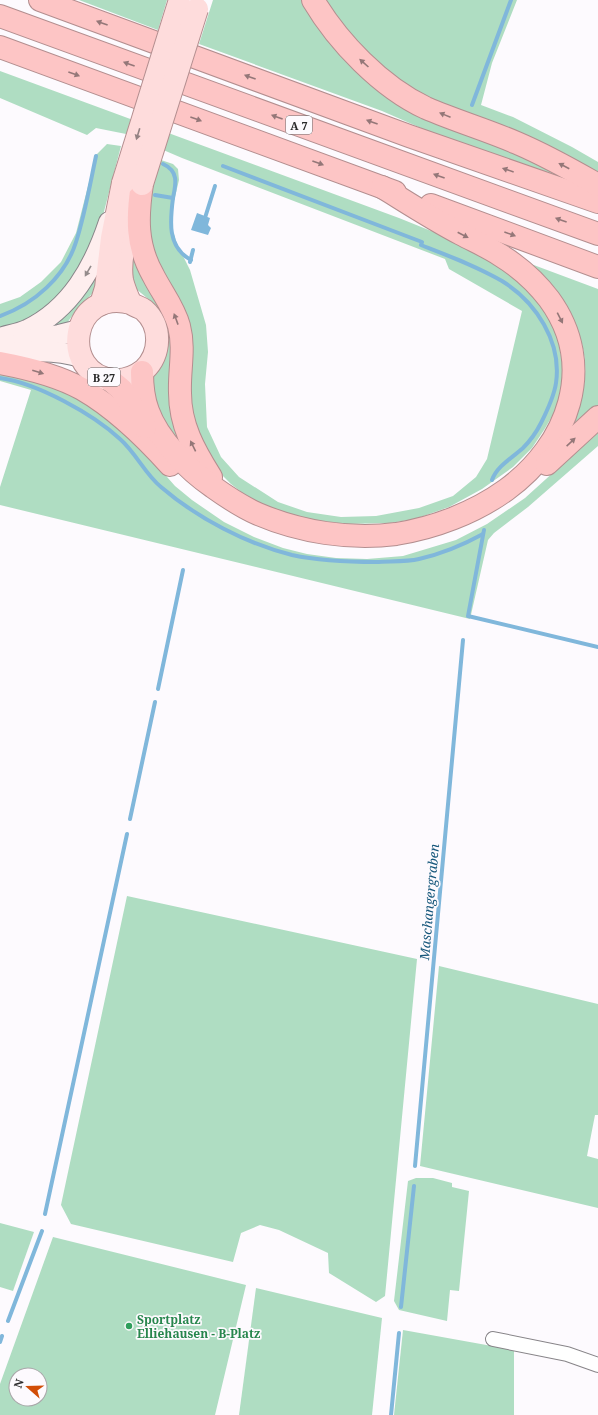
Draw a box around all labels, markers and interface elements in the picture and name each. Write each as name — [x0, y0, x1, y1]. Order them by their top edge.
one-way arrow — [96, 20, 108, 26]
one-way arrow — [359, 59, 369, 68]
one-way arrow — [122, 60, 134, 66]
one-way arrow — [68, 71, 80, 77]
one-way arrow — [244, 74, 256, 80]
one-way arrow — [438, 112, 450, 118]
one-way arrow — [271, 114, 283, 120]
one-way arrow — [190, 116, 202, 122]
road number: A 7 — [286, 116, 312, 134]
one-way arrow — [366, 119, 378, 125]
one-way arrow — [135, 128, 141, 140]
one-way arrow — [312, 161, 324, 167]
one-way arrow — [558, 163, 570, 169]
one-way arrow — [502, 167, 514, 173]
one-way arrow — [433, 173, 445, 179]
one-way arrow — [555, 217, 567, 223]
one-way arrow — [458, 232, 469, 239]
one-way arrow — [505, 232, 517, 238]
one-way arrow — [84, 265, 91, 277]
one-way arrow — [173, 313, 179, 325]
one-way arrow — [557, 313, 563, 324]
road number: B 27 — [88, 368, 120, 386]
one-way arrow — [32, 369, 44, 375]
one-way arrow — [566, 437, 576, 446]
one-way arrow — [190, 440, 196, 452]
water label: Maschangergraben — [415, 843, 443, 962]
place label: Sportplatz Elliehausen - B-Platz — [137, 1311, 260, 1342]
marker: Sportplatz Elliehausen - B-Platz — [124, 1321, 134, 1331]
north arrow — [8, 1367, 48, 1407]
text: N — [10, 1376, 27, 1390]

